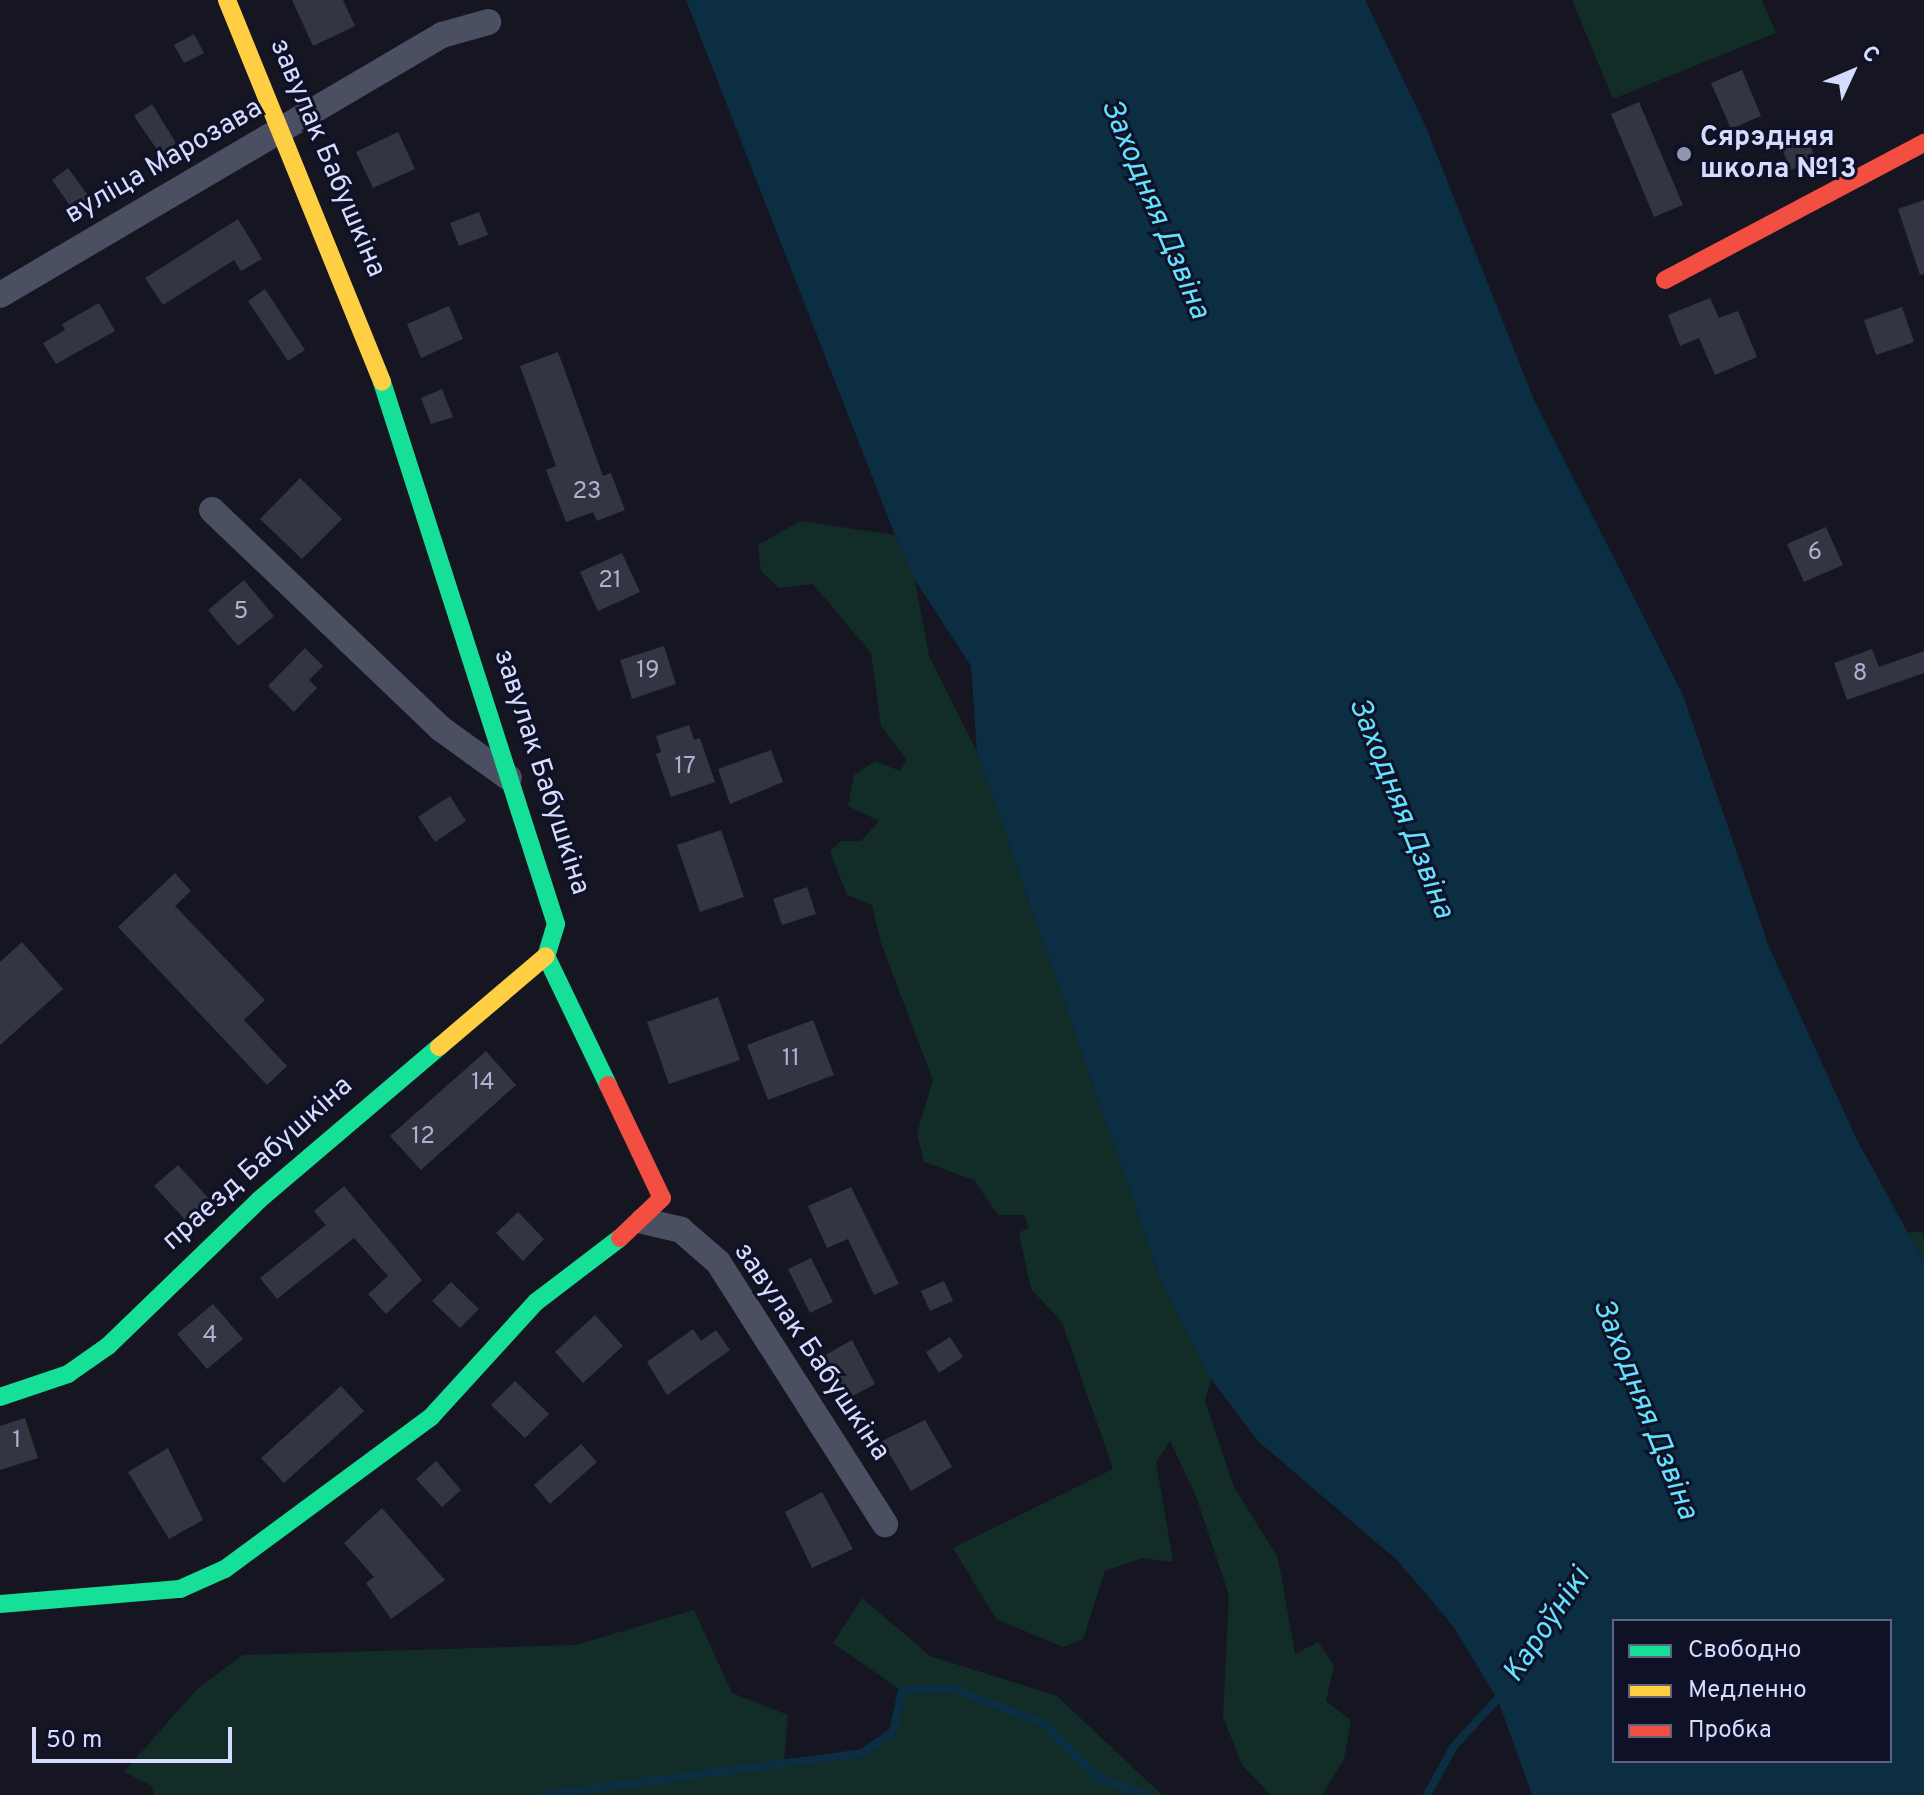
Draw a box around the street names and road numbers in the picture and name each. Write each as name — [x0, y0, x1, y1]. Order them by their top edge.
street label: завулак Бабушкіна — [261, 34, 393, 282]
street label: вуліца Марозава — [59, 92, 269, 232]
street label: завулак Бабушкіна — [485, 645, 597, 899]
street label: праезд Бабушкіна — [156, 1070, 360, 1258]
street label: завулак Бабушкіна — [725, 1236, 897, 1468]

